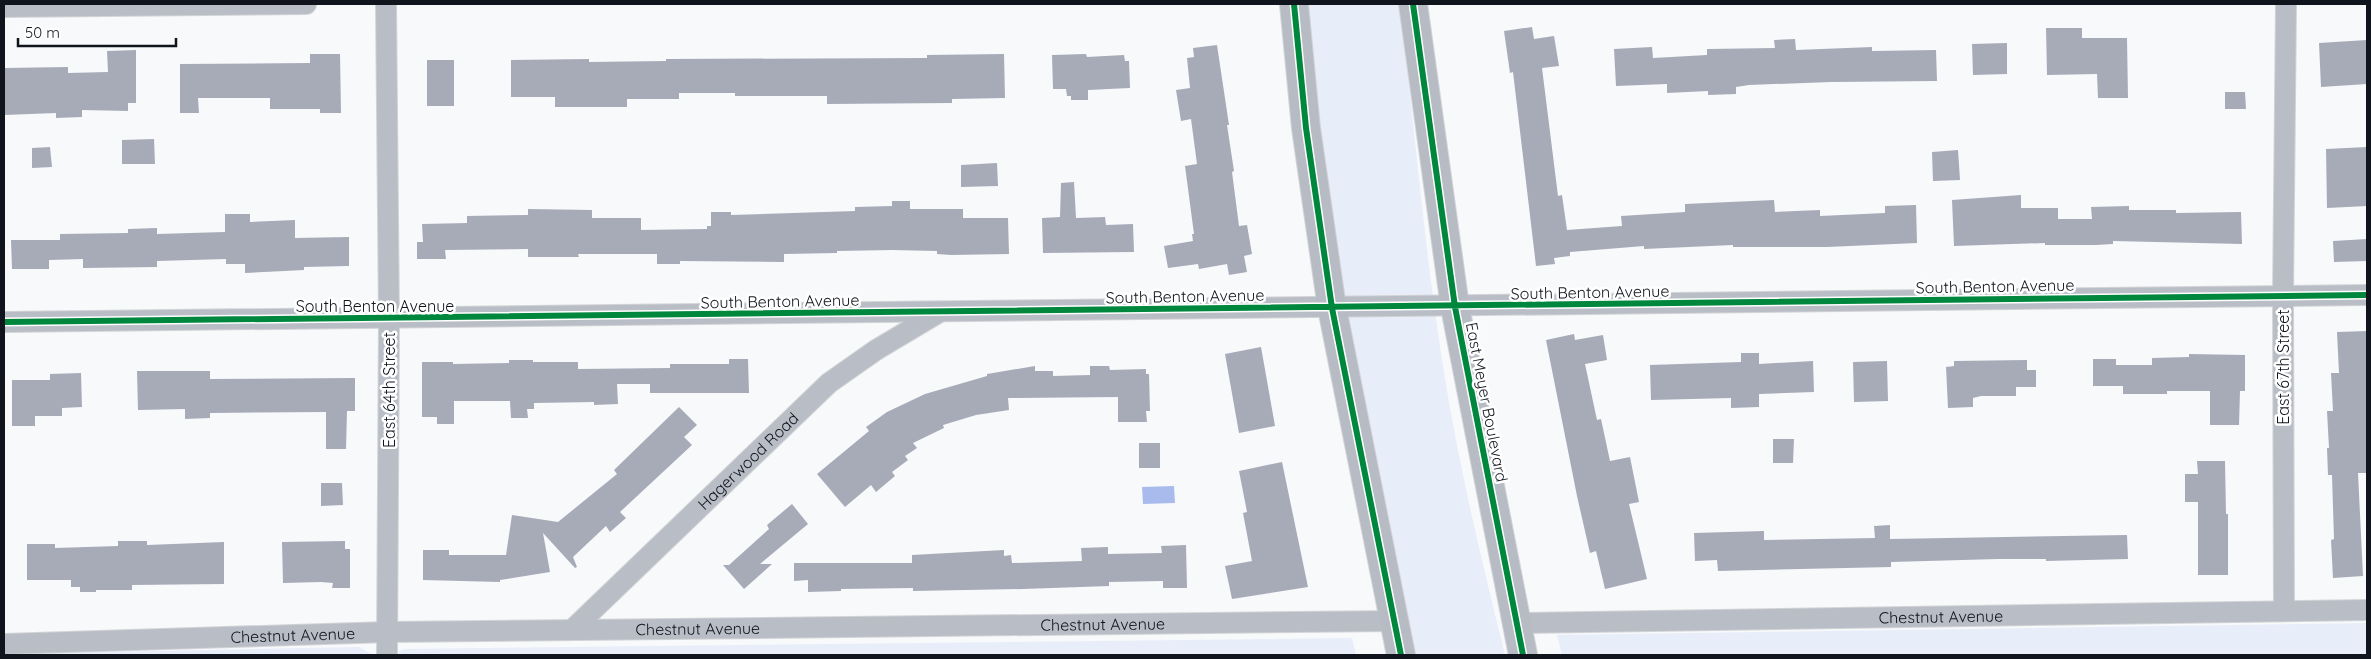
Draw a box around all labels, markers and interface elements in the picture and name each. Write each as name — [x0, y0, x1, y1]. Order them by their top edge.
scale bar — [18, 15, 175, 47]
text: 50 m — [25, 23, 60, 42]
street label: South Benton Avenue — [1915, 275, 2075, 297]
street label: South Benton Avenue — [1510, 281, 1670, 303]
street label: South Benton Avenue — [1105, 285, 1265, 307]
street label: South Benton Avenue — [700, 290, 860, 312]
street label: South Benton Avenue — [296, 296, 454, 316]
street label: East 67th Street — [2273, 309, 2293, 425]
street label: East Meyer Boulevard — [1462, 321, 1512, 483]
street label: East 64th Street — [379, 332, 399, 448]
street label: Hagerwood Road — [693, 408, 802, 514]
street label: Chestnut Avenue — [1879, 606, 2003, 627]
street label: Chestnut Avenue — [1040, 613, 1165, 635]
street label: Chestnut Avenue — [635, 618, 760, 639]
street label: Chestnut Avenue — [230, 623, 355, 647]

